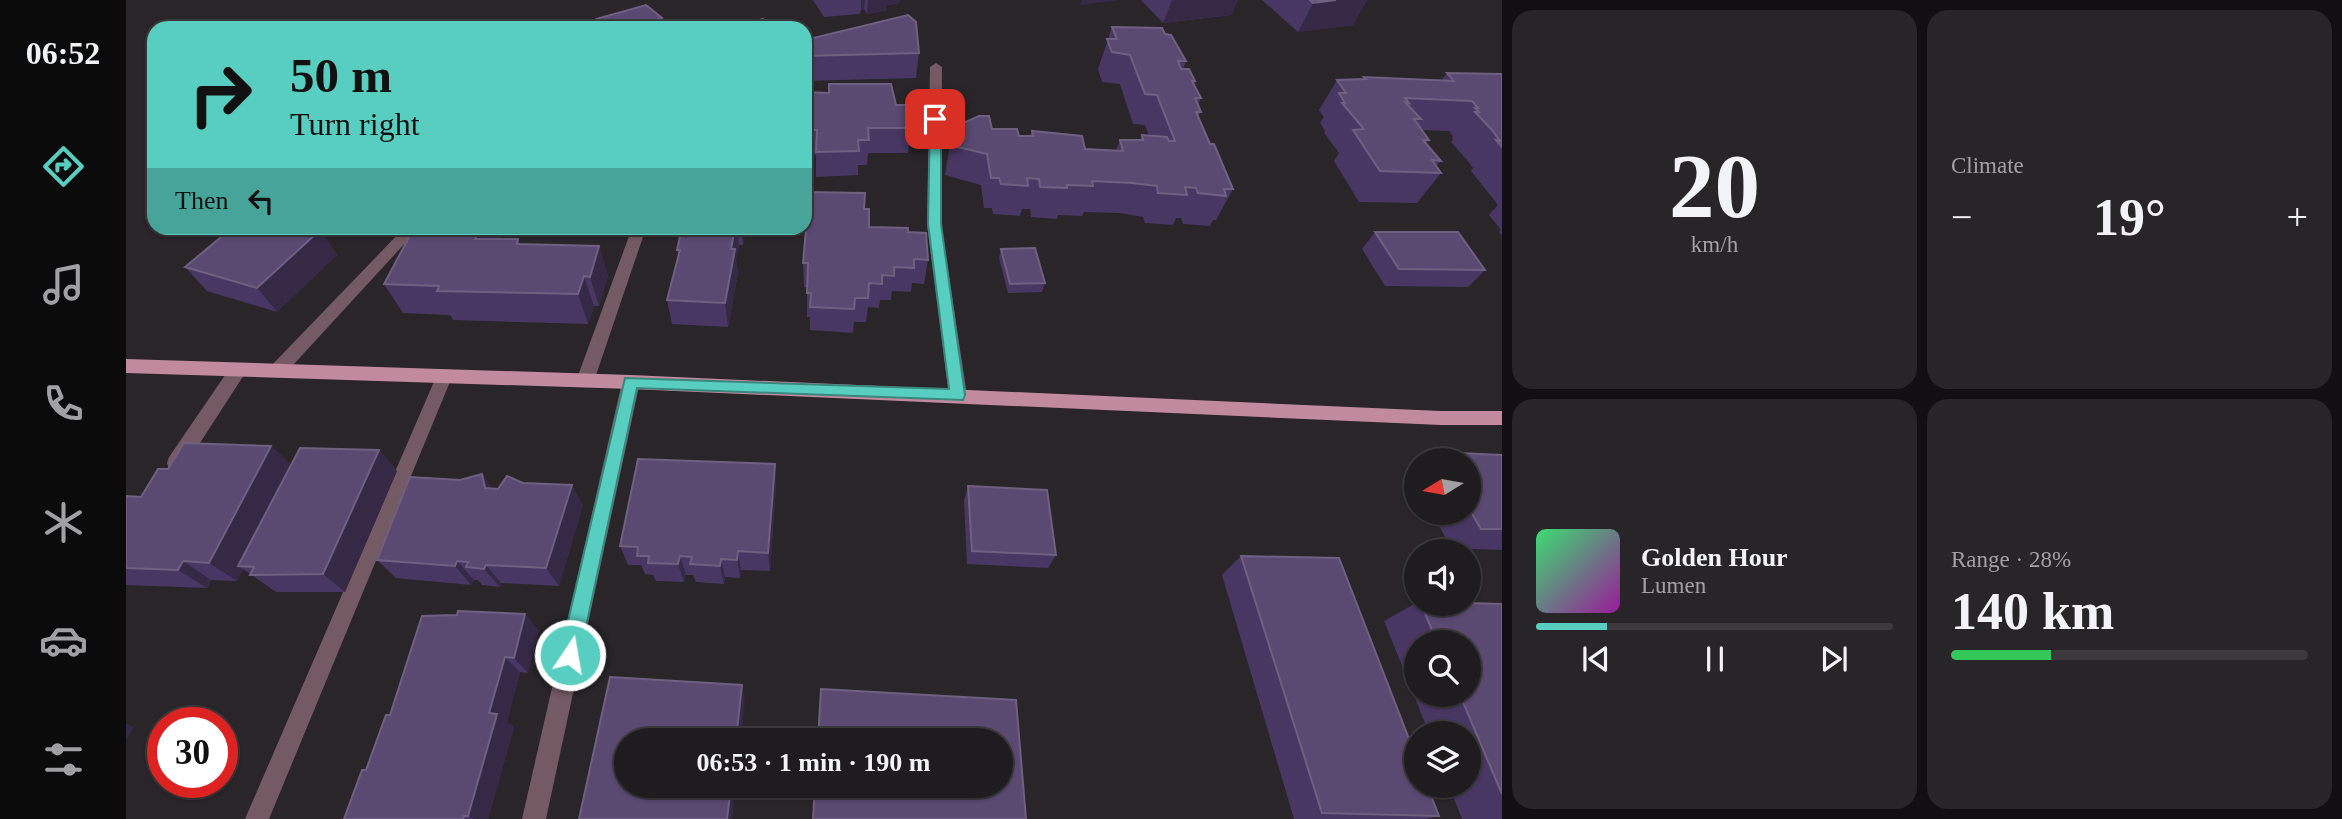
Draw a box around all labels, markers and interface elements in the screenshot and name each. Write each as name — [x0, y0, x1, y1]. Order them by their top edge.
text: 06:52 — [26, 35, 100, 71]
text: 50 m — [290, 48, 392, 103]
icon: right — [175, 49, 266, 140]
pin — [905, 89, 965, 149]
icon: arrive — [916, 100, 954, 138]
text: Turn right — [290, 106, 420, 142]
text: 20 — [1669, 136, 1760, 237]
icon: directions — [39, 142, 88, 191]
text: Climate — [1951, 153, 2024, 178]
icon: left — [242, 182, 280, 220]
text: Then — [175, 186, 228, 215]
text: 19° — [2093, 189, 2166, 246]
text: − — [1951, 196, 1972, 238]
text: + — [2287, 196, 2308, 238]
text: km/h — [1691, 232, 1738, 257]
icon: music — [39, 260, 88, 309]
icon: phone — [39, 379, 88, 428]
north arrow — [1404, 448, 1480, 525]
map controls — [1404, 448, 1481, 798]
icon: climate — [39, 498, 88, 547]
button: sound — [1404, 539, 1481, 616]
text: Golden Hour — [1641, 543, 1788, 572]
text: Range · 28% — [1951, 547, 2071, 572]
text: Lumen — [1641, 573, 1706, 598]
text: 140 km — [1951, 583, 2114, 640]
icon: car — [39, 616, 88, 665]
position arrow — [533, 618, 607, 692]
button: search — [1404, 630, 1481, 707]
icon: previous — [1577, 640, 1615, 678]
icon: pause — [1696, 640, 1734, 678]
icon: next — [1815, 640, 1853, 678]
speed limit sign: 30 — [147, 707, 238, 798]
button: layers — [1404, 721, 1481, 798]
icon: filters — [39, 735, 88, 784]
text: 06:53 · 1 min · 190 m — [697, 748, 931, 777]

